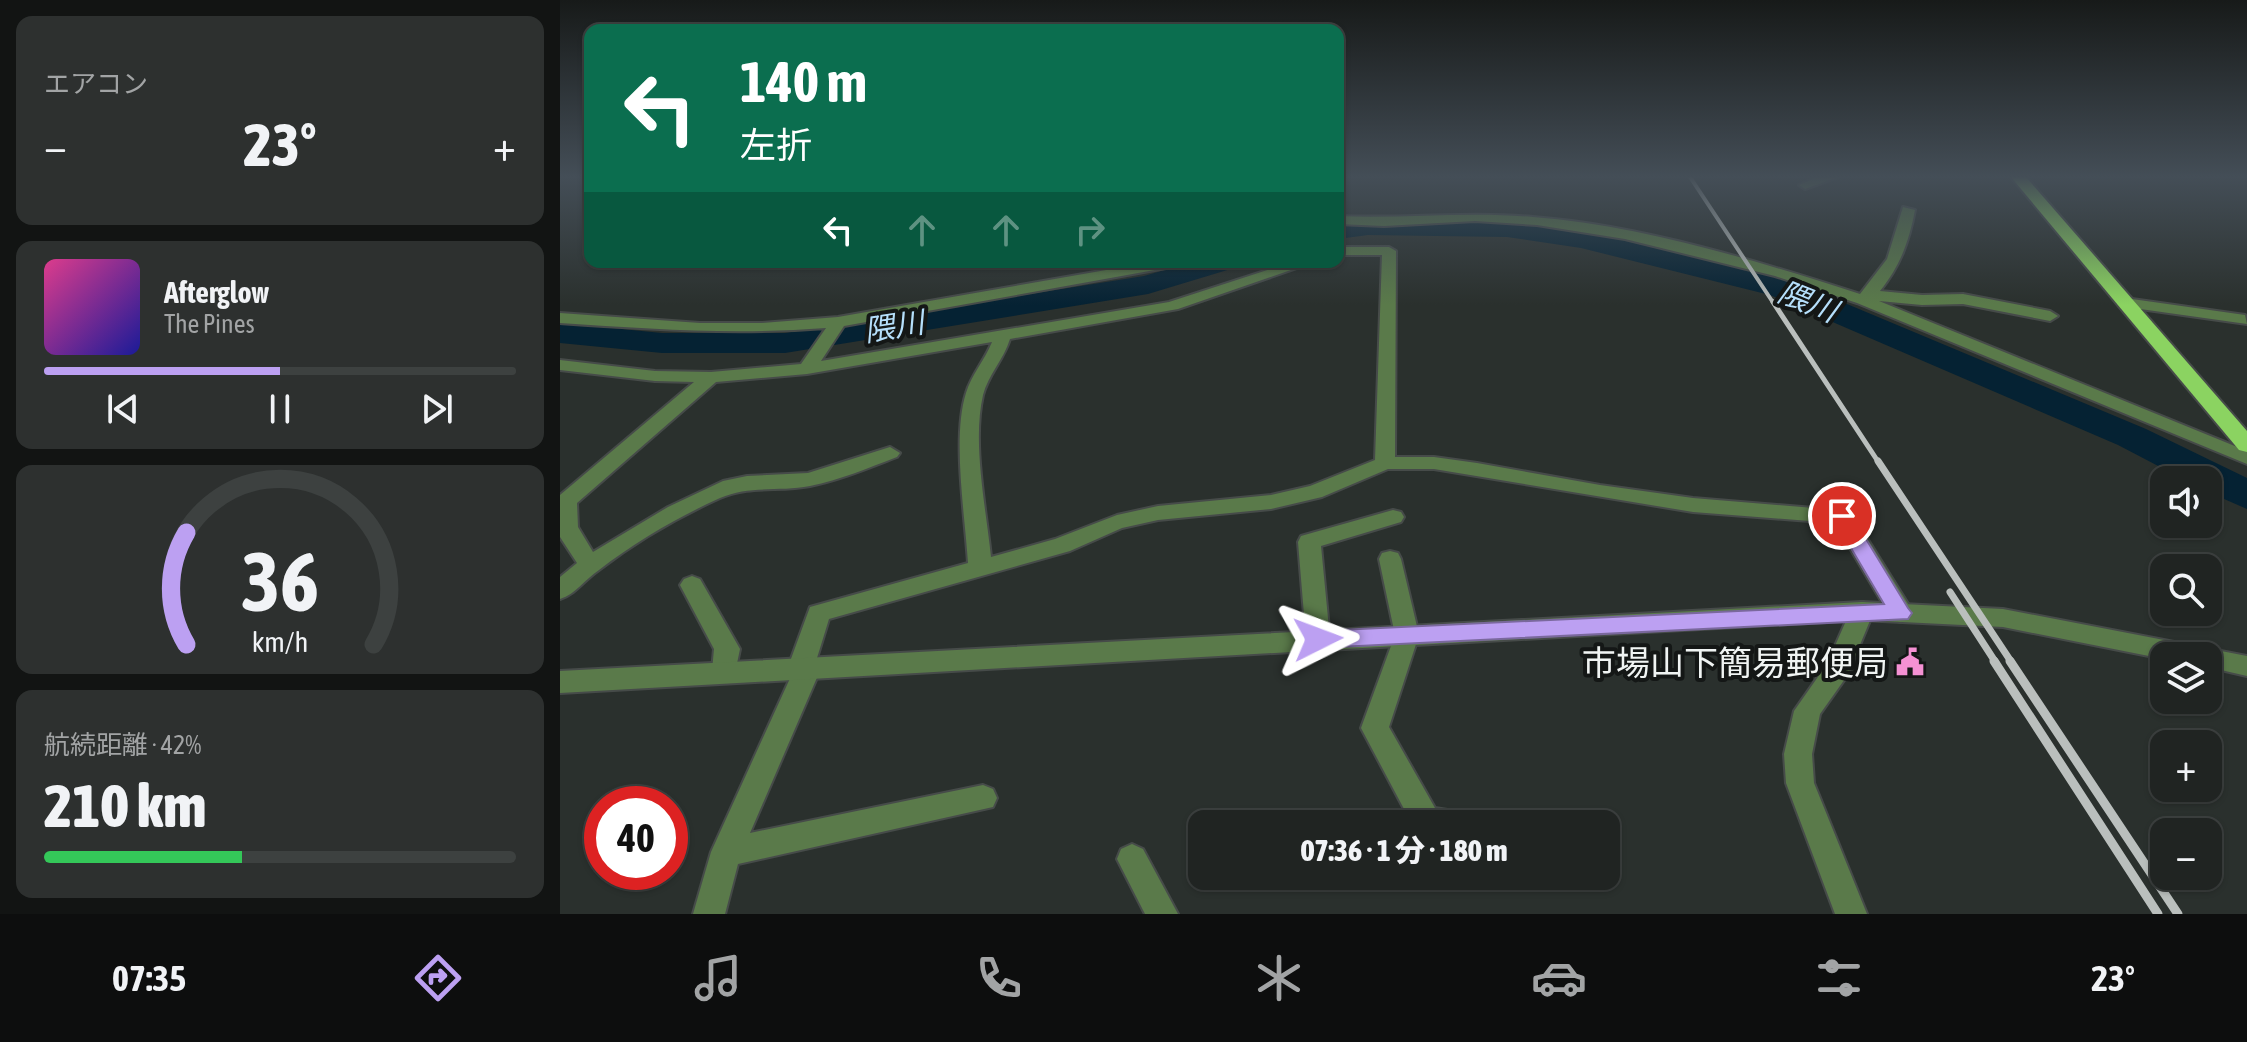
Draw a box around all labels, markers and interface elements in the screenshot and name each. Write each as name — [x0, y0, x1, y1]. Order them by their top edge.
text: 140 m — [740, 50, 867, 114]
icon: left — [608, 56, 712, 160]
text: エアコン — [44, 69, 148, 99]
text: 23° — [244, 110, 316, 179]
text: − — [44, 120, 67, 170]
text: + — [493, 120, 516, 170]
text: 左折 — [740, 124, 812, 166]
icon: left — [816, 208, 860, 252]
icon: ahead — [900, 208, 944, 252]
icon: ahead — [984, 208, 1028, 252]
icon: right — [1068, 208, 1112, 252]
water label: 隈川 — [1774, 274, 1845, 329]
text: Afterglow — [164, 275, 269, 309]
water label: 隈川 — [862, 304, 929, 347]
text: The Pines — [164, 309, 255, 339]
icon: previous — [101, 387, 145, 431]
icon: pause — [258, 387, 302, 431]
icon: next — [415, 387, 459, 431]
map controls — [2150, 466, 2222, 890]
button: sound — [2150, 466, 2222, 538]
pin — [1808, 482, 1876, 550]
icon: arrive — [1820, 494, 1864, 538]
text: 36 — [241, 533, 319, 629]
button: search — [2150, 554, 2222, 626]
position arrow — [1276, 597, 1360, 681]
text: km/h — [252, 625, 308, 658]
button: layers — [2150, 642, 2222, 714]
place label: 市場山下簡易郵便局 — [1582, 643, 1888, 682]
public building icon: 市場山下簡易郵便局 — [1895, 647, 1925, 677]
text: 航続距離 · 42% — [44, 730, 201, 760]
button: + — [2150, 730, 2222, 802]
text: 210 km — [44, 771, 206, 840]
speed limit sign: 40 — [584, 786, 688, 890]
button: − — [2150, 818, 2222, 890]
text: 07:36 · 1 分 · 180 m — [1300, 833, 1508, 867]
icon: directions — [410, 950, 466, 1006]
icon: music — [690, 950, 746, 1006]
icon: phone — [971, 950, 1027, 1006]
icon: climate — [1251, 950, 1307, 1006]
icon: car — [1531, 950, 1587, 1006]
icon: filters — [1811, 950, 1867, 1006]
text: 07:35 — [112, 957, 186, 999]
text: 23° — [2091, 957, 2135, 999]

